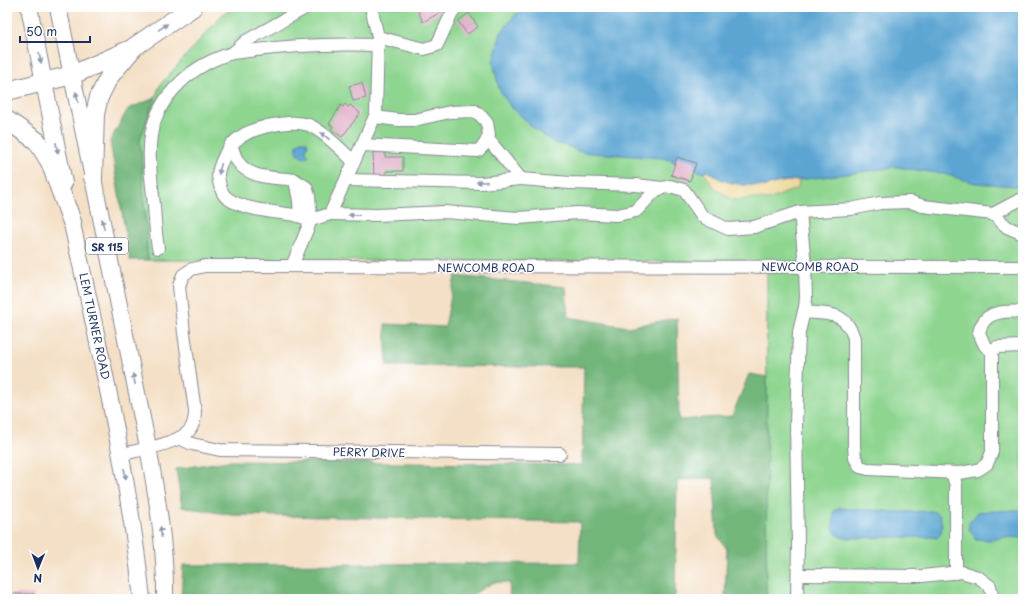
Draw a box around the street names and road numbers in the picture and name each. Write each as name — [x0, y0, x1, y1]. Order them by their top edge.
road number: SR 115 — [86, 238, 128, 254]
street label: NEWCOMB ROAD — [761, 258, 859, 275]
street label: NEWCOMB ROAD — [437, 259, 535, 276]
street label: LEM TURNER ROAD — [75, 271, 115, 381]
street label: PERRY DRIVE — [333, 443, 406, 461]

